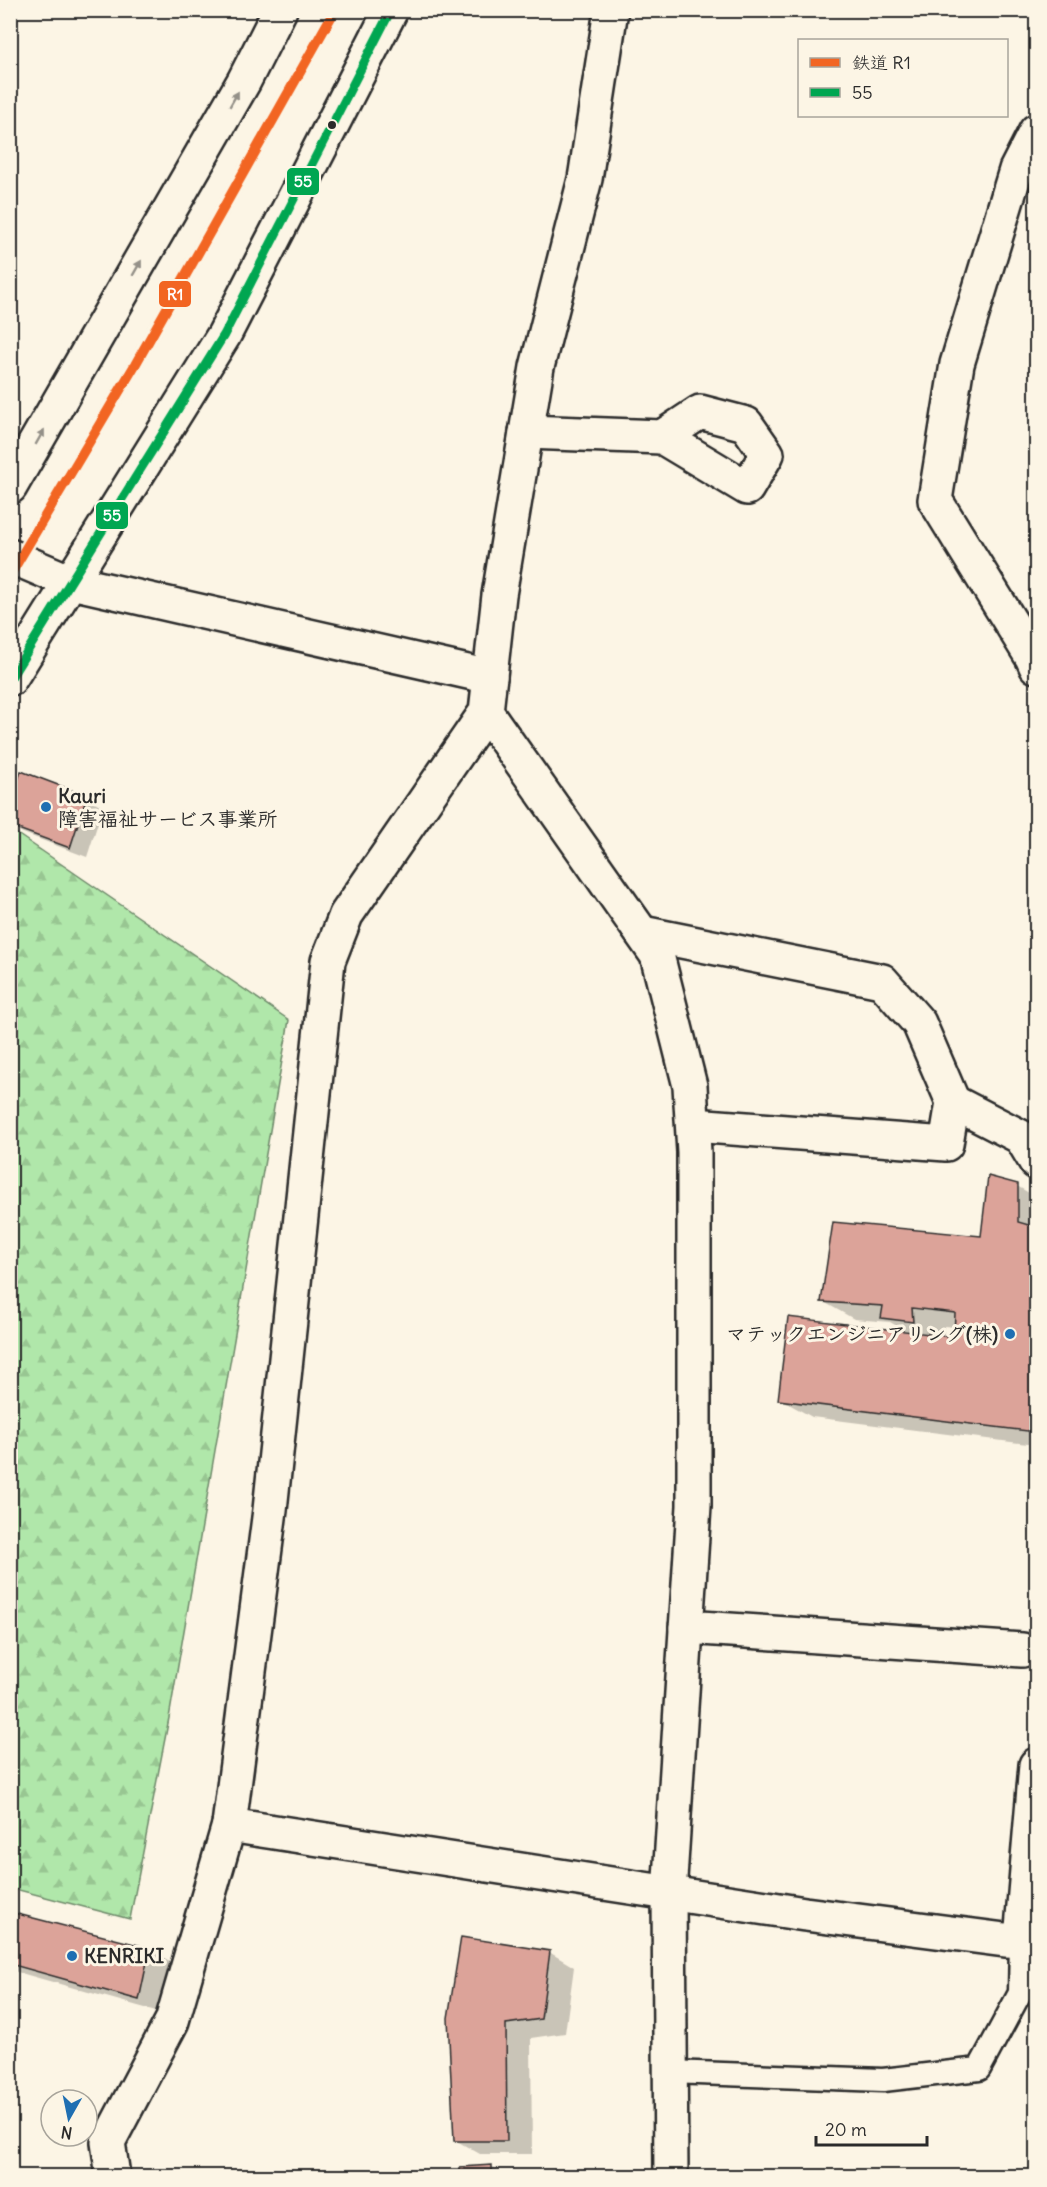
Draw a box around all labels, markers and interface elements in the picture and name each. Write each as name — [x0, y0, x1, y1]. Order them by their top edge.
legend — [798, 39, 1008, 117]
text: 鉄道 R1 — [852, 51, 911, 74]
text: 55 — [852, 81, 873, 104]
one-way arrow — [229, 90, 239, 107]
unlabelled marker — [326, 119, 338, 131]
line badge: 55 — [286, 167, 320, 196]
text: 55 — [294, 171, 312, 191]
one-way arrow — [132, 259, 142, 276]
line badge: R1 — [158, 280, 192, 308]
text: R1 — [167, 284, 183, 304]
one-way arrow — [34, 429, 45, 445]
line badge: 55 — [95, 501, 129, 530]
text: 55 — [103, 505, 121, 525]
place label: Kauri 障害福祉サービス事業所 — [58, 783, 278, 831]
marker: Kauri 障害福祉サービス事業所 — [39, 800, 53, 814]
place label: マテックエンジニアリング(株) — [726, 1321, 998, 1346]
marker: マテックエンジニアリング(株) — [1003, 1327, 1017, 1341]
place label: KENRIKI — [84, 1943, 165, 1968]
marker: KENRIKI — [65, 1949, 79, 1963]
north arrow — [39, 2088, 99, 2148]
scale bar — [816, 2109, 927, 2147]
text: 20 m — [825, 2118, 867, 2141]
text: N — [60, 2122, 74, 2144]

